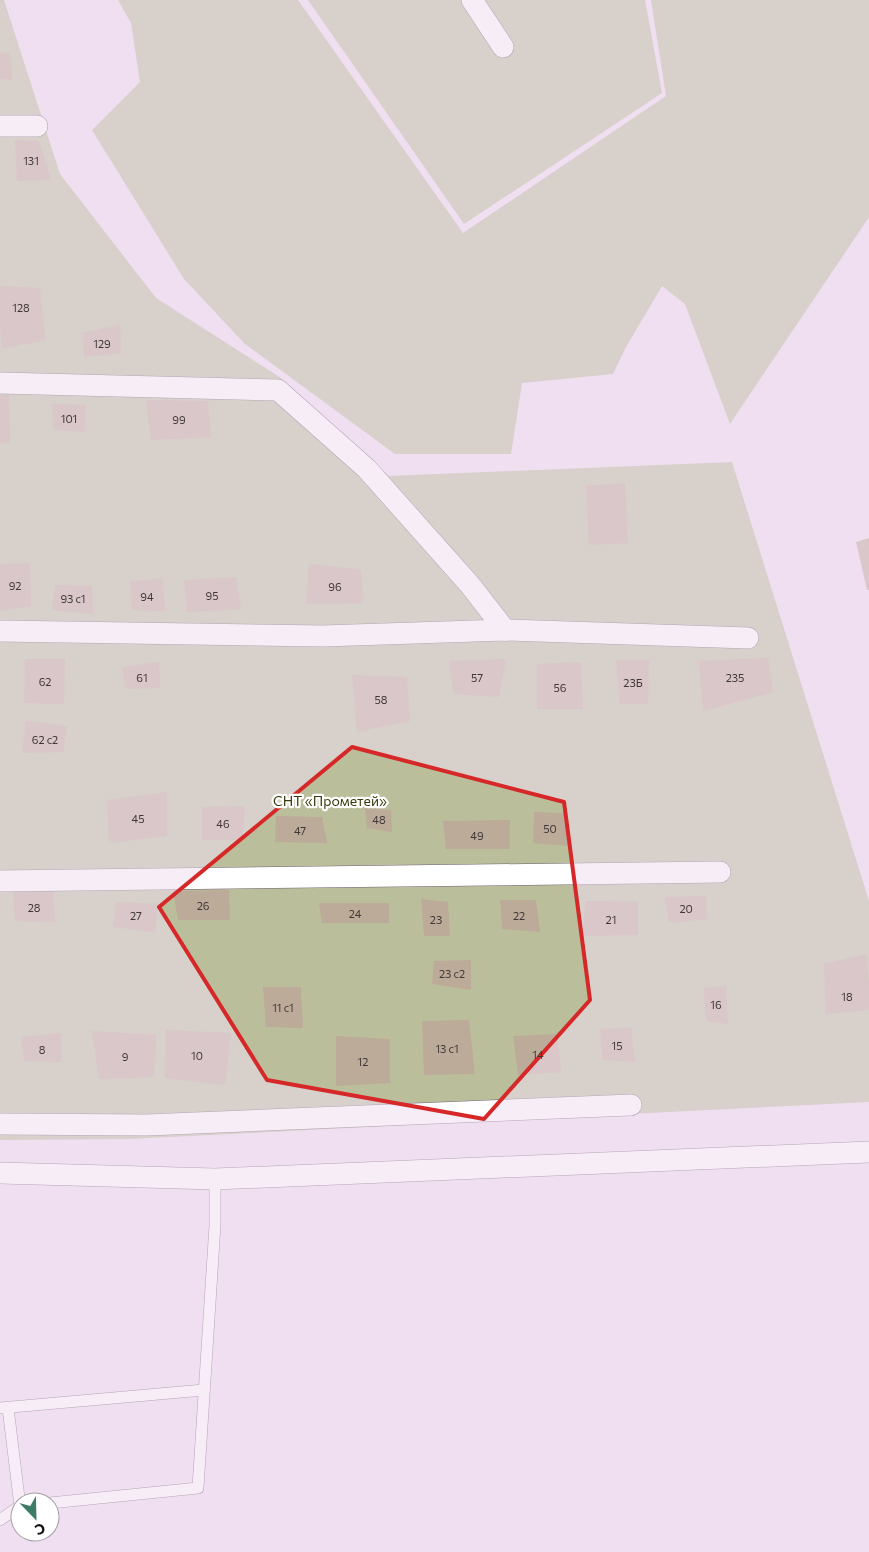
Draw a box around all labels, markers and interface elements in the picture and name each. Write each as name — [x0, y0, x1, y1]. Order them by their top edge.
house number: 131 — [23, 154, 39, 167]
house number: 128 — [12, 301, 30, 314]
house number: 129 — [93, 337, 111, 350]
house number: 101 — [61, 412, 77, 425]
house number: 99 — [172, 413, 186, 426]
house number: 92 — [9, 579, 21, 592]
house number: 96 — [328, 580, 342, 593]
house number: 95 — [206, 589, 219, 602]
house number: 94 — [140, 590, 154, 603]
house number: 93 с1 — [60, 592, 86, 605]
house number: 61 — [136, 671, 148, 684]
house number: 57 — [471, 671, 483, 684]
house number: 235 — [726, 671, 744, 684]
house number: 62 — [39, 675, 51, 688]
house number: 23Б — [623, 676, 643, 689]
house number: 56 — [554, 681, 567, 694]
house number: 58 — [375, 693, 388, 706]
house number: 62 с2 — [32, 733, 58, 746]
park label: СНТ «Прометей» — [273, 792, 387, 809]
house number: 45 — [132, 812, 144, 825]
house number: 48 — [372, 813, 386, 826]
house number: 46 — [216, 817, 230, 830]
house number: 50 — [543, 822, 557, 835]
house number: 47 — [294, 824, 306, 837]
house number: 49 — [470, 829, 484, 842]
house number: 26 — [197, 899, 210, 912]
house number: 28 — [28, 901, 41, 914]
house number: 20 — [679, 902, 693, 915]
house number: 24 — [349, 907, 362, 920]
house number: 27 — [130, 909, 142, 922]
house number: 22 — [513, 909, 525, 922]
house number: 23 — [430, 913, 442, 926]
house number: 21 — [606, 913, 616, 926]
house number: 23 с2 — [439, 967, 465, 980]
house number: 18 — [841, 990, 853, 1003]
house number: 16 — [710, 998, 722, 1011]
house number: 11 с1 — [272, 1001, 294, 1014]
house number: 15 — [611, 1039, 623, 1052]
house number: 13 с1 — [435, 1042, 459, 1055]
house number: 8 — [39, 1043, 46, 1056]
house number: 14 — [532, 1048, 544, 1061]
house number: 10 — [191, 1049, 203, 1062]
house number: 9 — [122, 1050, 129, 1063]
house number: 12 — [358, 1055, 368, 1068]
north arrow — [10, 1492, 60, 1542]
text: С — [33, 1520, 48, 1539]

